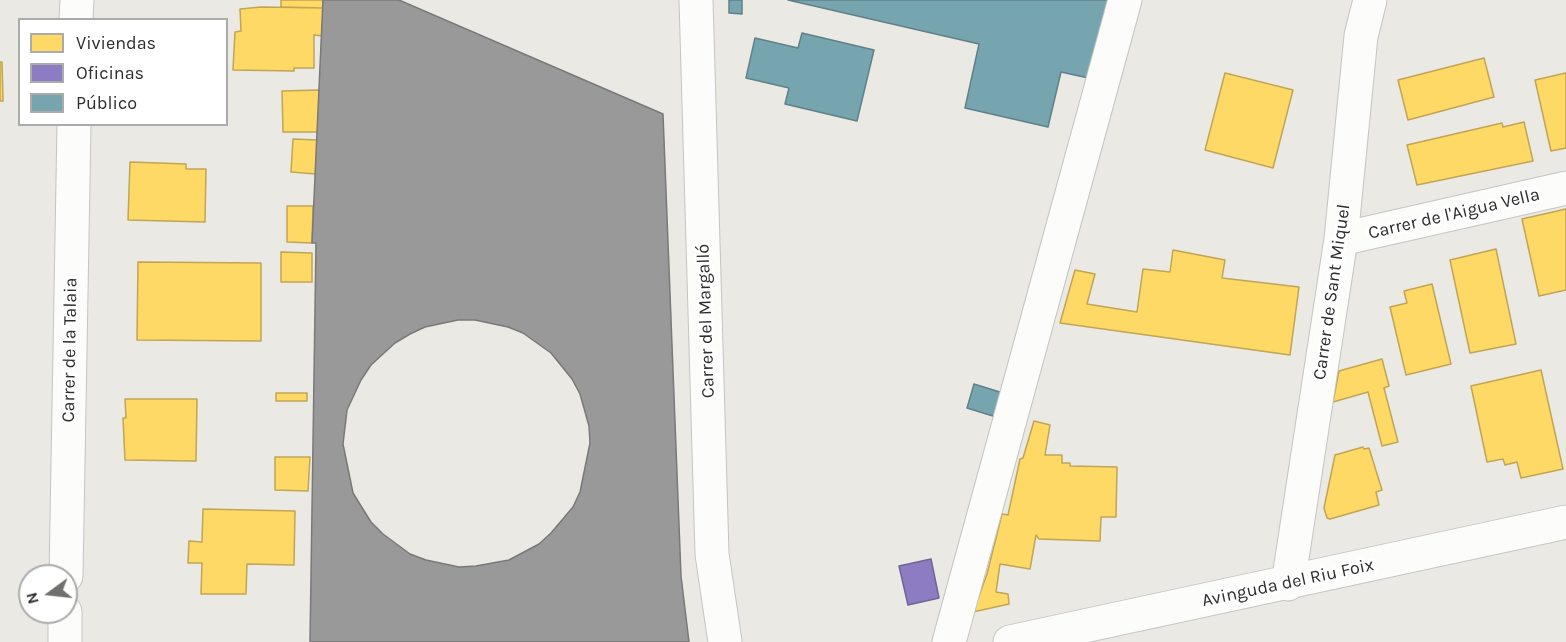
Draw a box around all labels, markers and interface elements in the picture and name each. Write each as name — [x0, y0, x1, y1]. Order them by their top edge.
legend — [18, 18, 228, 126]
text: Viviendas — [76, 32, 156, 54]
text: Oficinas — [76, 62, 144, 84]
text: Público — [76, 92, 137, 114]
street label: Carrer de l'Aigua Vella — [1366, 184, 1542, 244]
street label: Carrer de Sant Miquel — [1309, 203, 1355, 381]
street label: Carrer del Margalló — [693, 243, 719, 399]
street label: Carrer de la Talaia — [58, 277, 82, 423]
street label: Avinguda del Riu Foix — [1200, 554, 1376, 612]
north arrow — [18, 564, 78, 624]
text: N — [21, 590, 43, 606]

